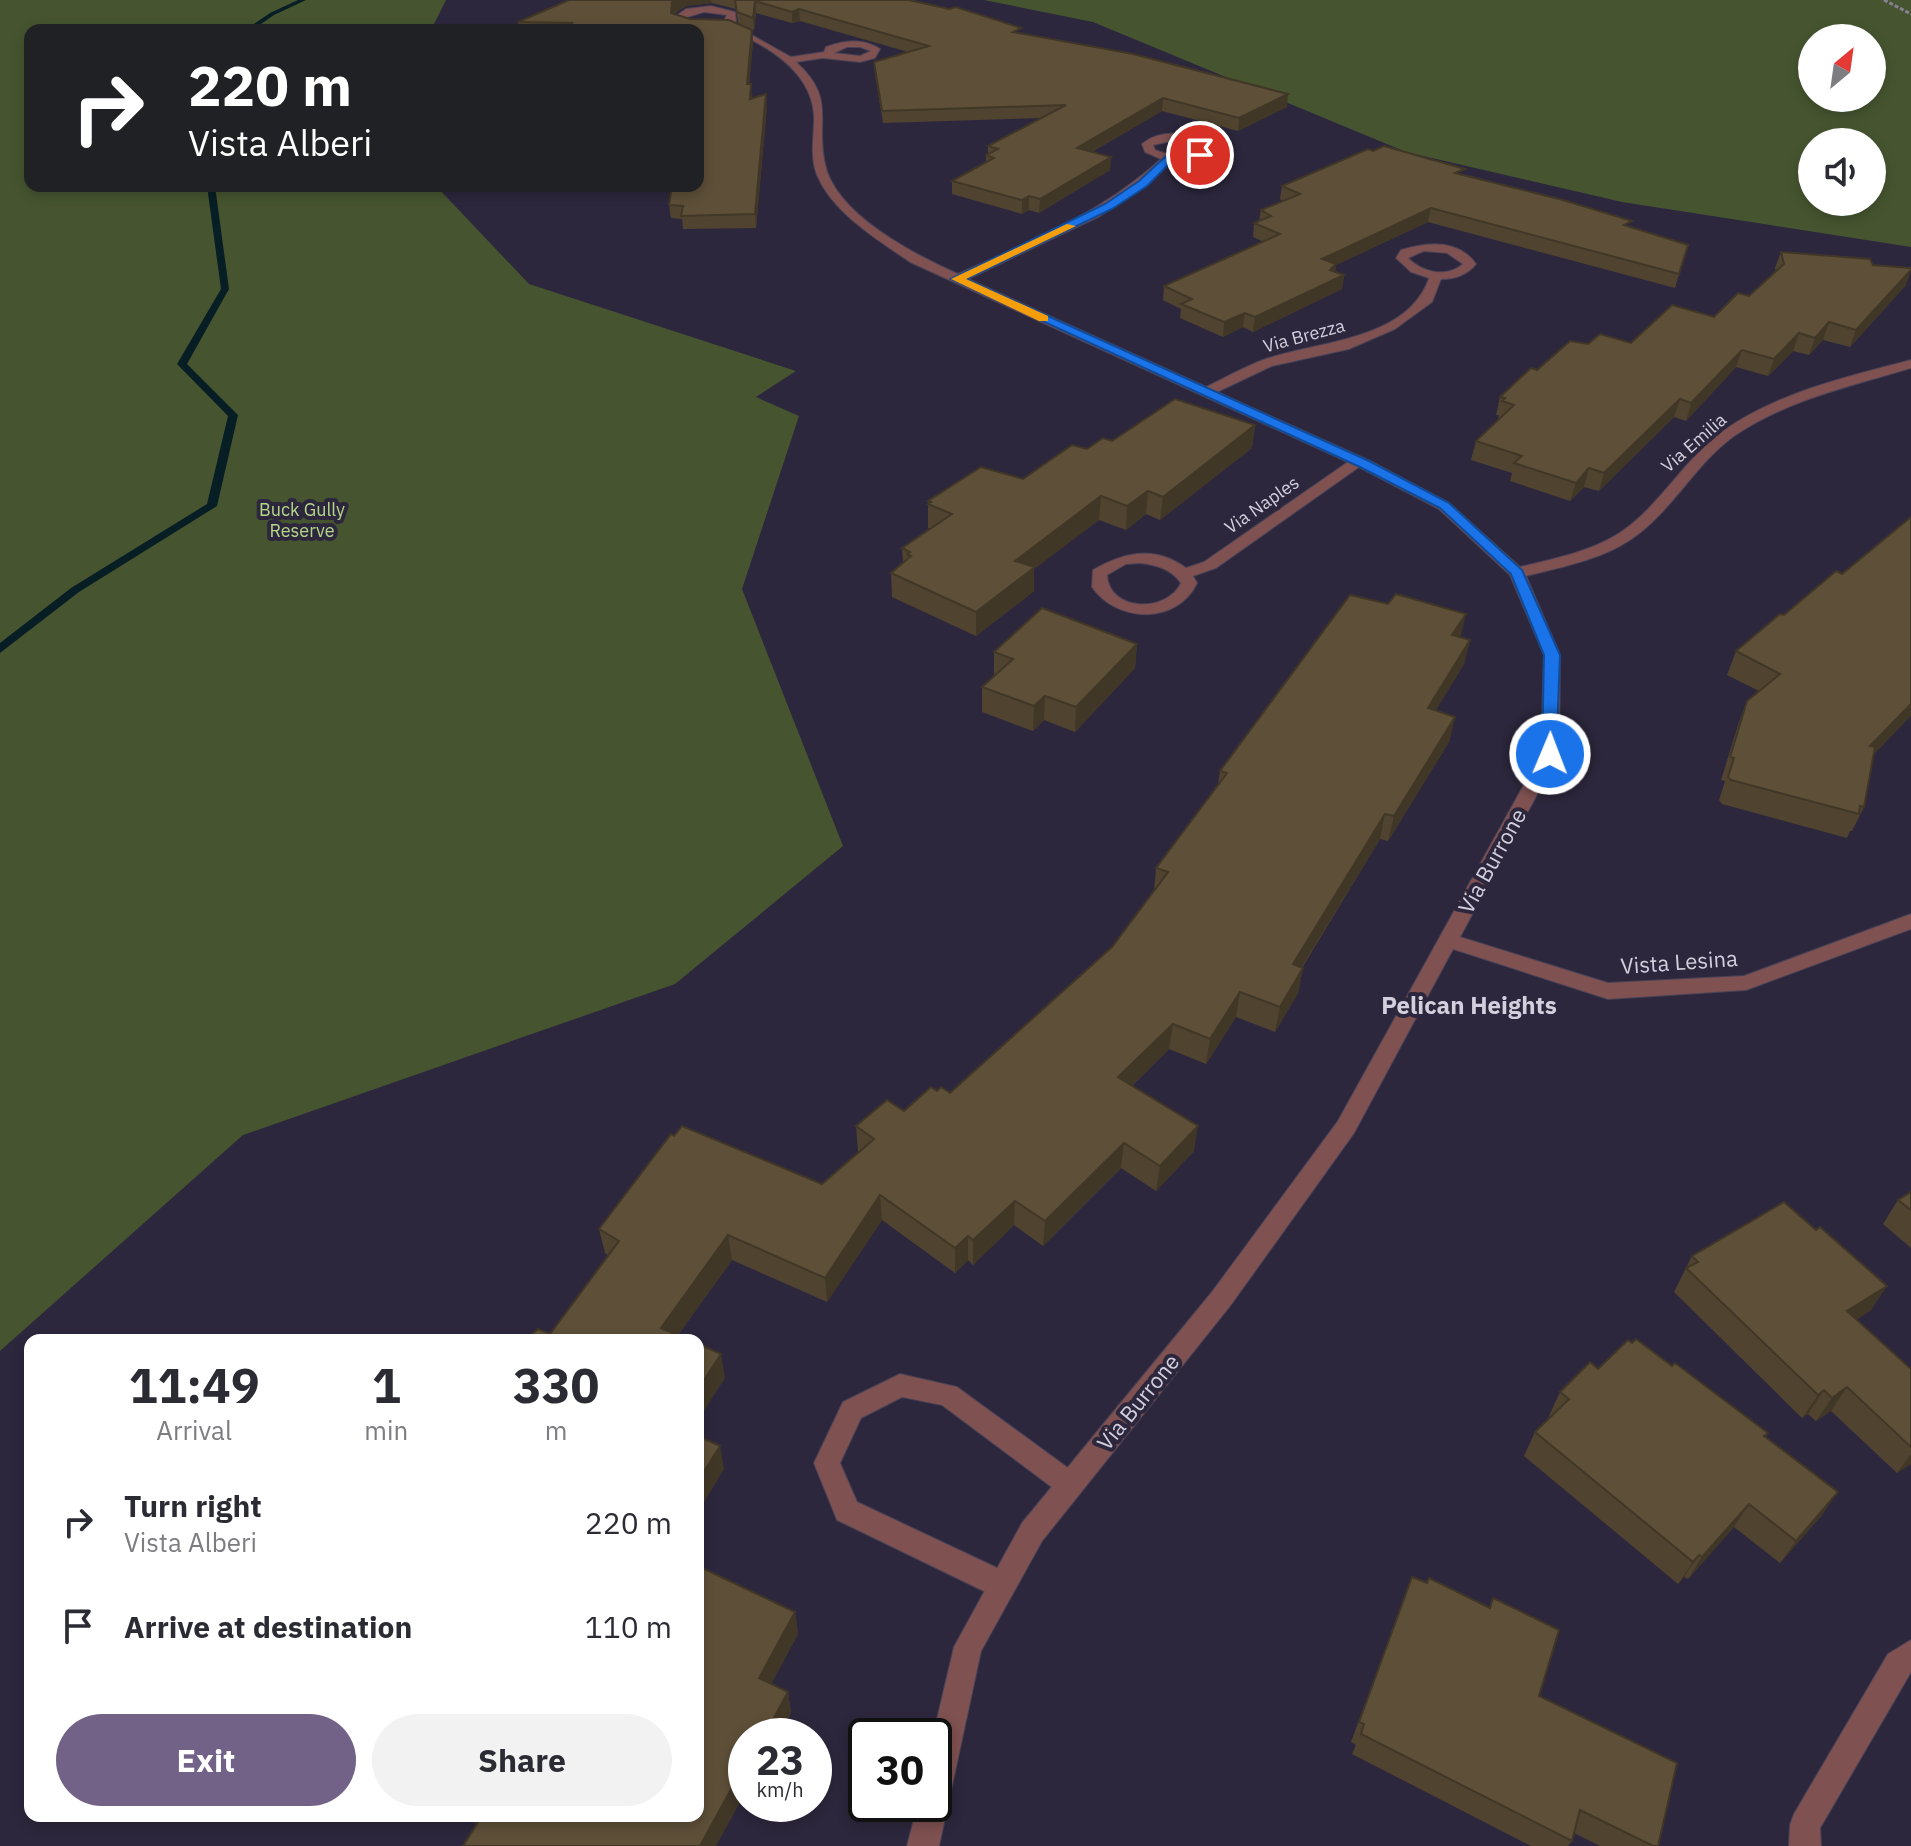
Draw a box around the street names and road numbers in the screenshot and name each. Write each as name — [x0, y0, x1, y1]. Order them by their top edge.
street label: Via Brezza — [1260, 313, 1348, 357]
street label: Via Emilia — [1656, 408, 1731, 477]
street label: Via Naples — [1220, 471, 1303, 539]
street label: Via Burrone — [1451, 803, 1532, 918]
street label: Vista Lesina — [1619, 943, 1739, 980]
street label: Via Burrone — [1090, 1348, 1185, 1456]

